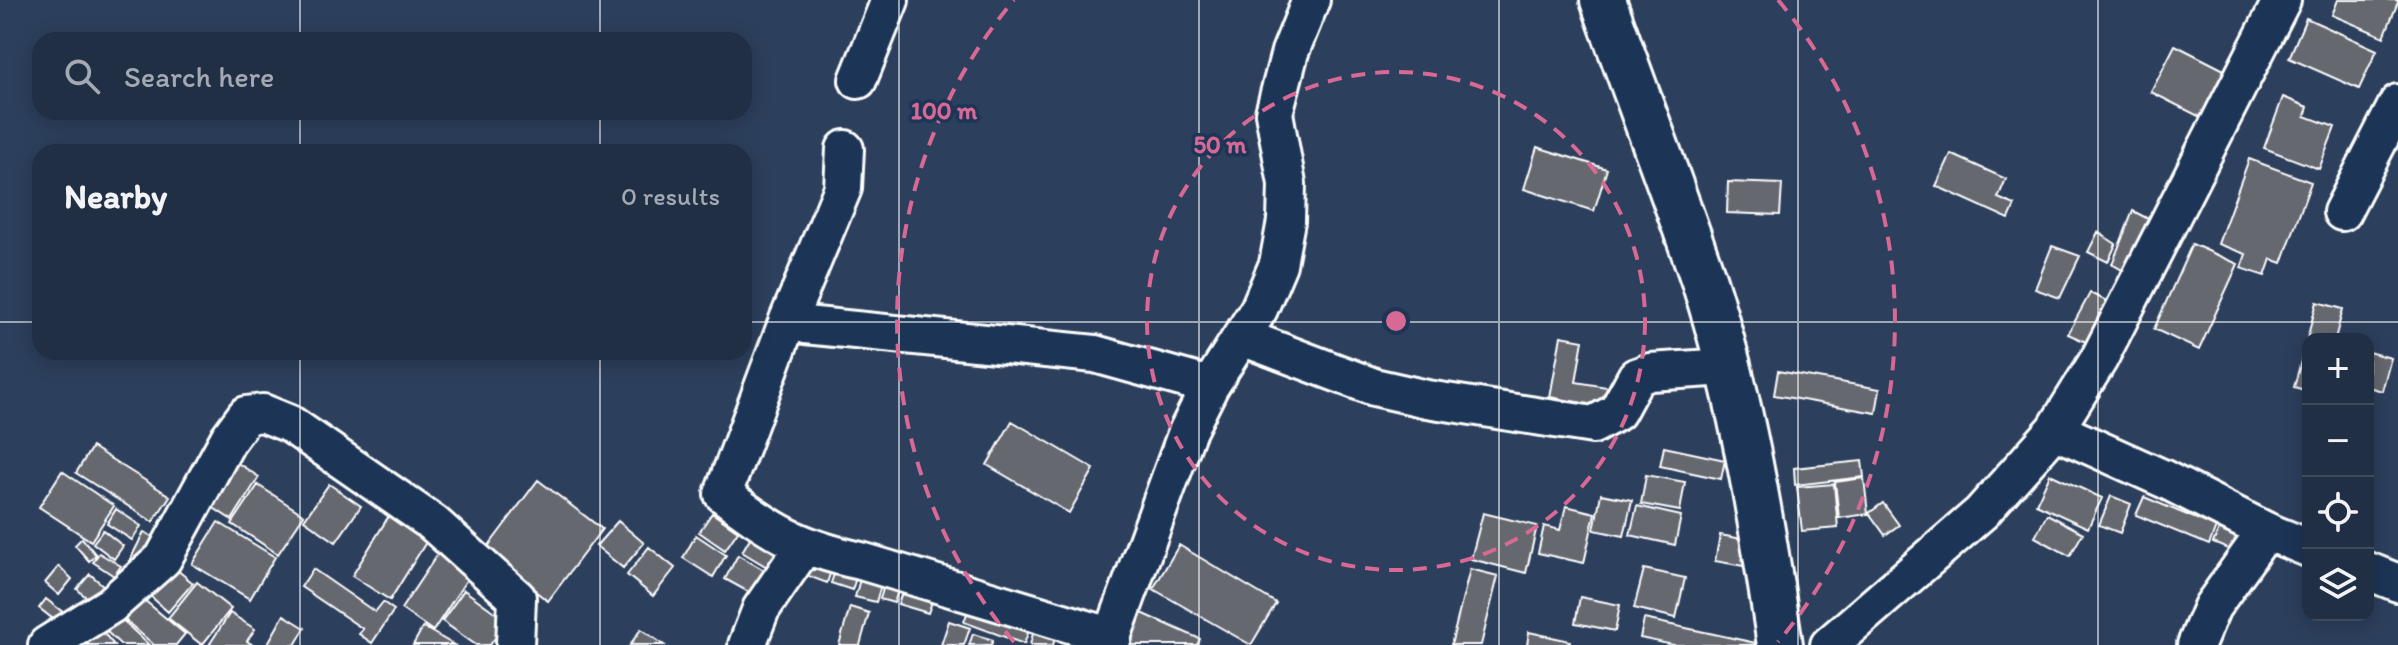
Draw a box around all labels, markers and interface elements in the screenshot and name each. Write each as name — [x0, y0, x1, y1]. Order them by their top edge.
search box — [32, 32, 752, 120]
icon: search — [60, 54, 104, 98]
text: Search here — [124, 58, 274, 95]
text: 100 m — [911, 96, 978, 125]
text: 50 m — [1194, 130, 1247, 159]
text: Nearby — [64, 176, 167, 217]
text: 0 results — [621, 180, 720, 212]
centre of rings — [1382, 307, 1410, 335]
map controls — [2302, 333, 2374, 621]
button: + — [2302, 333, 2374, 405]
button: − — [2302, 405, 2374, 477]
button: locate — [2302, 477, 2374, 549]
button: layers — [2302, 549, 2374, 621]

